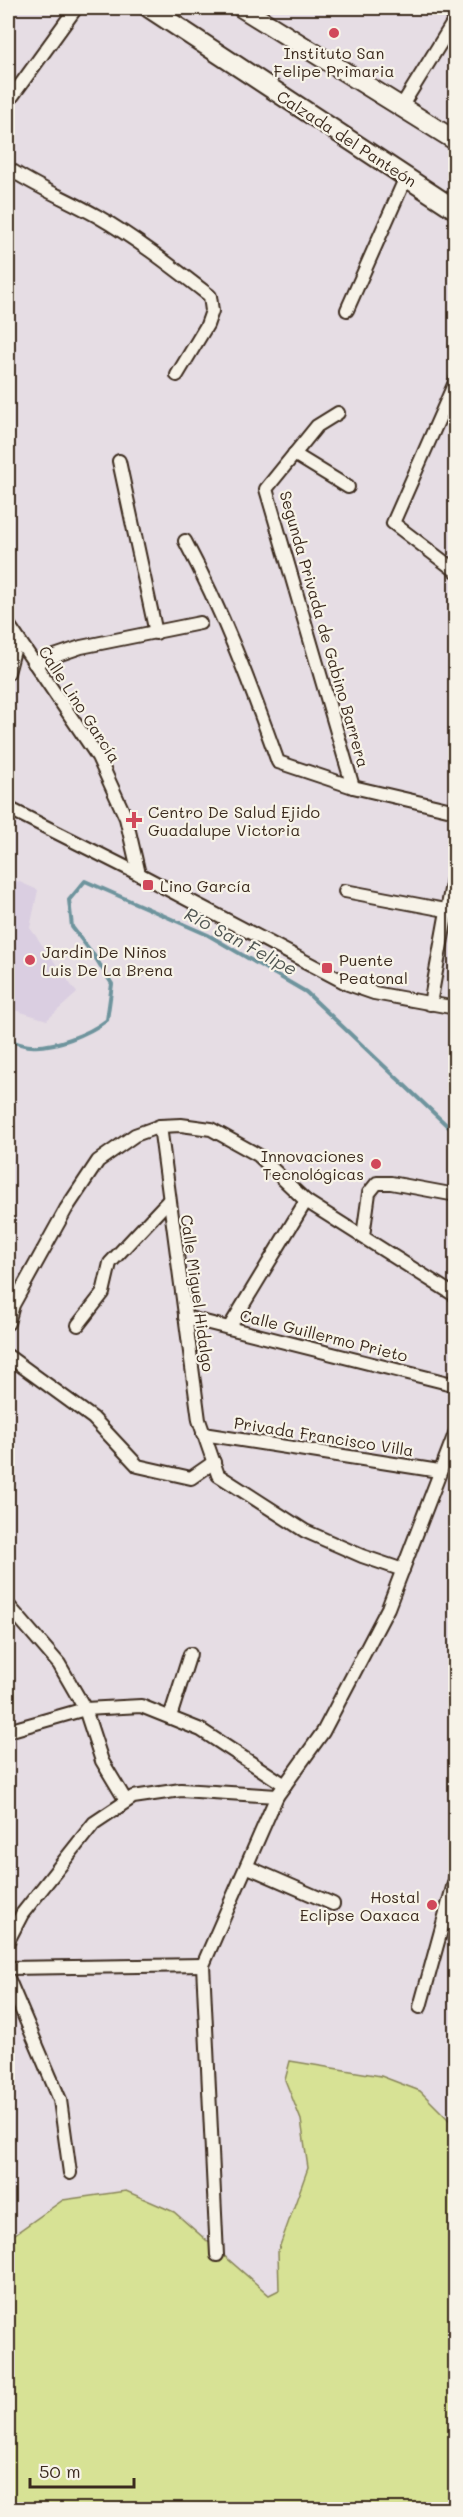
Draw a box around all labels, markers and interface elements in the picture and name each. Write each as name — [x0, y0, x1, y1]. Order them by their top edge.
marker: Instituto San Felipe Primaria — [327, 26, 341, 40]
place label: Instituto San Felipe Primaria — [274, 42, 395, 81]
street label: Calzada del Panteón — [273, 85, 421, 191]
street label: Segunda Privada de Gabino Barrera — [275, 488, 375, 770]
street label: Calle Lino García — [34, 641, 126, 767]
place label: Centro De Salud Ejido Guadalupe Victoria — [148, 801, 320, 840]
marker: Centro De Salud Ejido Guadalupe Victoria — [125, 811, 143, 829]
place label: Lino García — [160, 875, 251, 896]
marker: Lino García — [141, 878, 155, 892]
water label: Río San Felipe — [181, 901, 301, 981]
place label: Jardin De Niños Luis De La Brena — [42, 941, 173, 980]
place label: Puente Peatonal — [339, 949, 408, 988]
marker: Jardin De Niños Luis De La Brena — [23, 953, 37, 967]
marker: Puente Peatonal — [320, 961, 334, 975]
place label: Innovaciones Tecnológicas — [261, 1145, 364, 1184]
marker: Innovaciones Tecnológicas — [369, 1157, 383, 1171]
street label: Calle Miguel Hidalgo — [177, 1213, 219, 1373]
street label: Calle Guillermo Prieto — [238, 1304, 410, 1366]
street label: Privada Francisco Villa — [233, 1411, 415, 1461]
place label: Hostal Eclipse Oaxaca — [300, 1886, 420, 1925]
marker: Hostal Eclipse Oaxaca — [425, 1898, 439, 1912]
scale bar — [30, 2451, 134, 2489]
text: 50 m — [39, 2459, 81, 2483]

